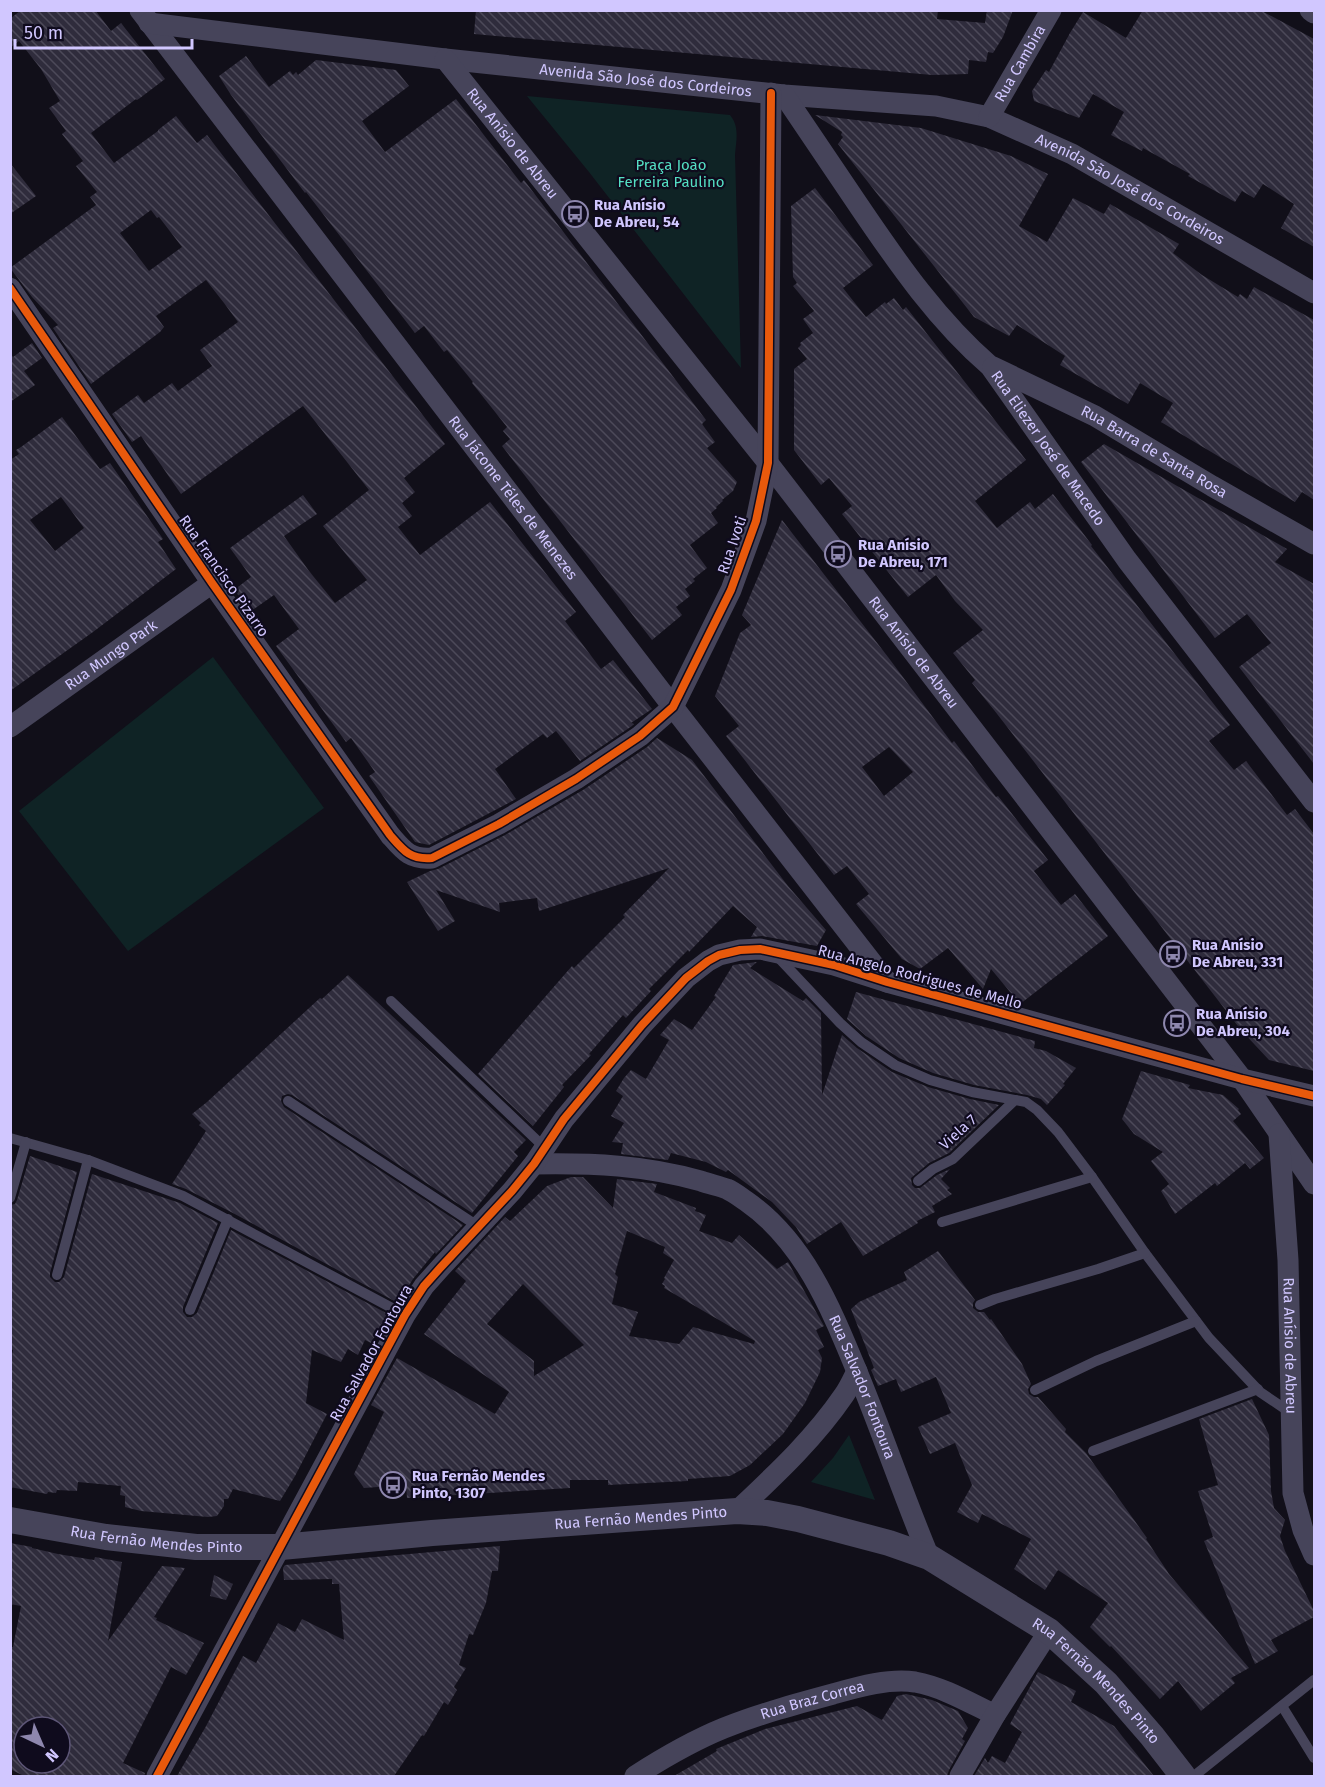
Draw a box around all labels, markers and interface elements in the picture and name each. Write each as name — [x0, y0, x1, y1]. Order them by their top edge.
scale bar — [15, 12, 192, 50]
text: 50 m — [24, 22, 63, 44]
street label: Rua Cambira — [991, 22, 1049, 105]
street label: Avenida São José dos Cordeiros — [539, 60, 753, 101]
street label: Rua Anísio de Abreu — [463, 84, 562, 202]
street label: Avenida São José dos Cordeiros — [1033, 130, 1228, 249]
park label: Praça João Ferreira Paulino — [618, 156, 724, 191]
place label: Rua Anísio De Abreu, 54 — [594, 196, 680, 231]
bus stop icon: Rua Anísio De Abreu, 54 — [560, 199, 590, 229]
street label: Rua Eliezer José de Macedo — [987, 367, 1109, 529]
street label: Rua Barra de Santa Rosa — [1078, 402, 1230, 502]
street label: Rua Jácome Téles de Menezes — [445, 412, 581, 583]
street label: Rua Francisco Pizarro — [175, 512, 273, 640]
street label: Rua Ivoti — [714, 514, 750, 576]
place label: Rua Anísio De Abreu, 171 — [858, 536, 948, 571]
bus stop icon: Rua Anísio De Abreu, 171 — [823, 539, 853, 569]
street label: Rua Anísio de Abreu — [865, 593, 962, 712]
street label: Rua Mungo Park — [61, 616, 161, 694]
place label: Rua Anísio De Abreu, 331 — [1192, 936, 1283, 971]
bus stop icon: Rua Anísio De Abreu, 331 — [1158, 939, 1188, 969]
street label: Rua Angelo Rodrigues de Mello — [816, 941, 1024, 1013]
place label: Rua Anísio De Abreu, 304 — [1196, 1005, 1291, 1040]
bus stop icon: Rua Anísio De Abreu, 304 — [1162, 1008, 1192, 1038]
street label: Viela 7 — [936, 1110, 981, 1153]
street label: Rua Anísio de Abreu — [1279, 1277, 1300, 1414]
street label: Rua Salvador Fontoura — [326, 1281, 416, 1425]
street label: Rua Salvador Fontoura — [825, 1312, 899, 1462]
place label: Rua Fernão Mendes Pinto, 1307 — [412, 1467, 545, 1502]
bus stop icon: Rua Fernão Mendes Pinto, 1307 — [378, 1470, 408, 1500]
street label: Rua Fernão Mendes Pinto — [554, 1503, 728, 1533]
street label: Rua Fernão Mendes Pinto — [69, 1522, 242, 1556]
street label: Rua Fernão Mendes Pinto — [1029, 1614, 1164, 1748]
street label: Rua Braz Correa — [758, 1677, 866, 1723]
north arrow — [12, 1715, 72, 1775]
text: N — [42, 1745, 62, 1766]

